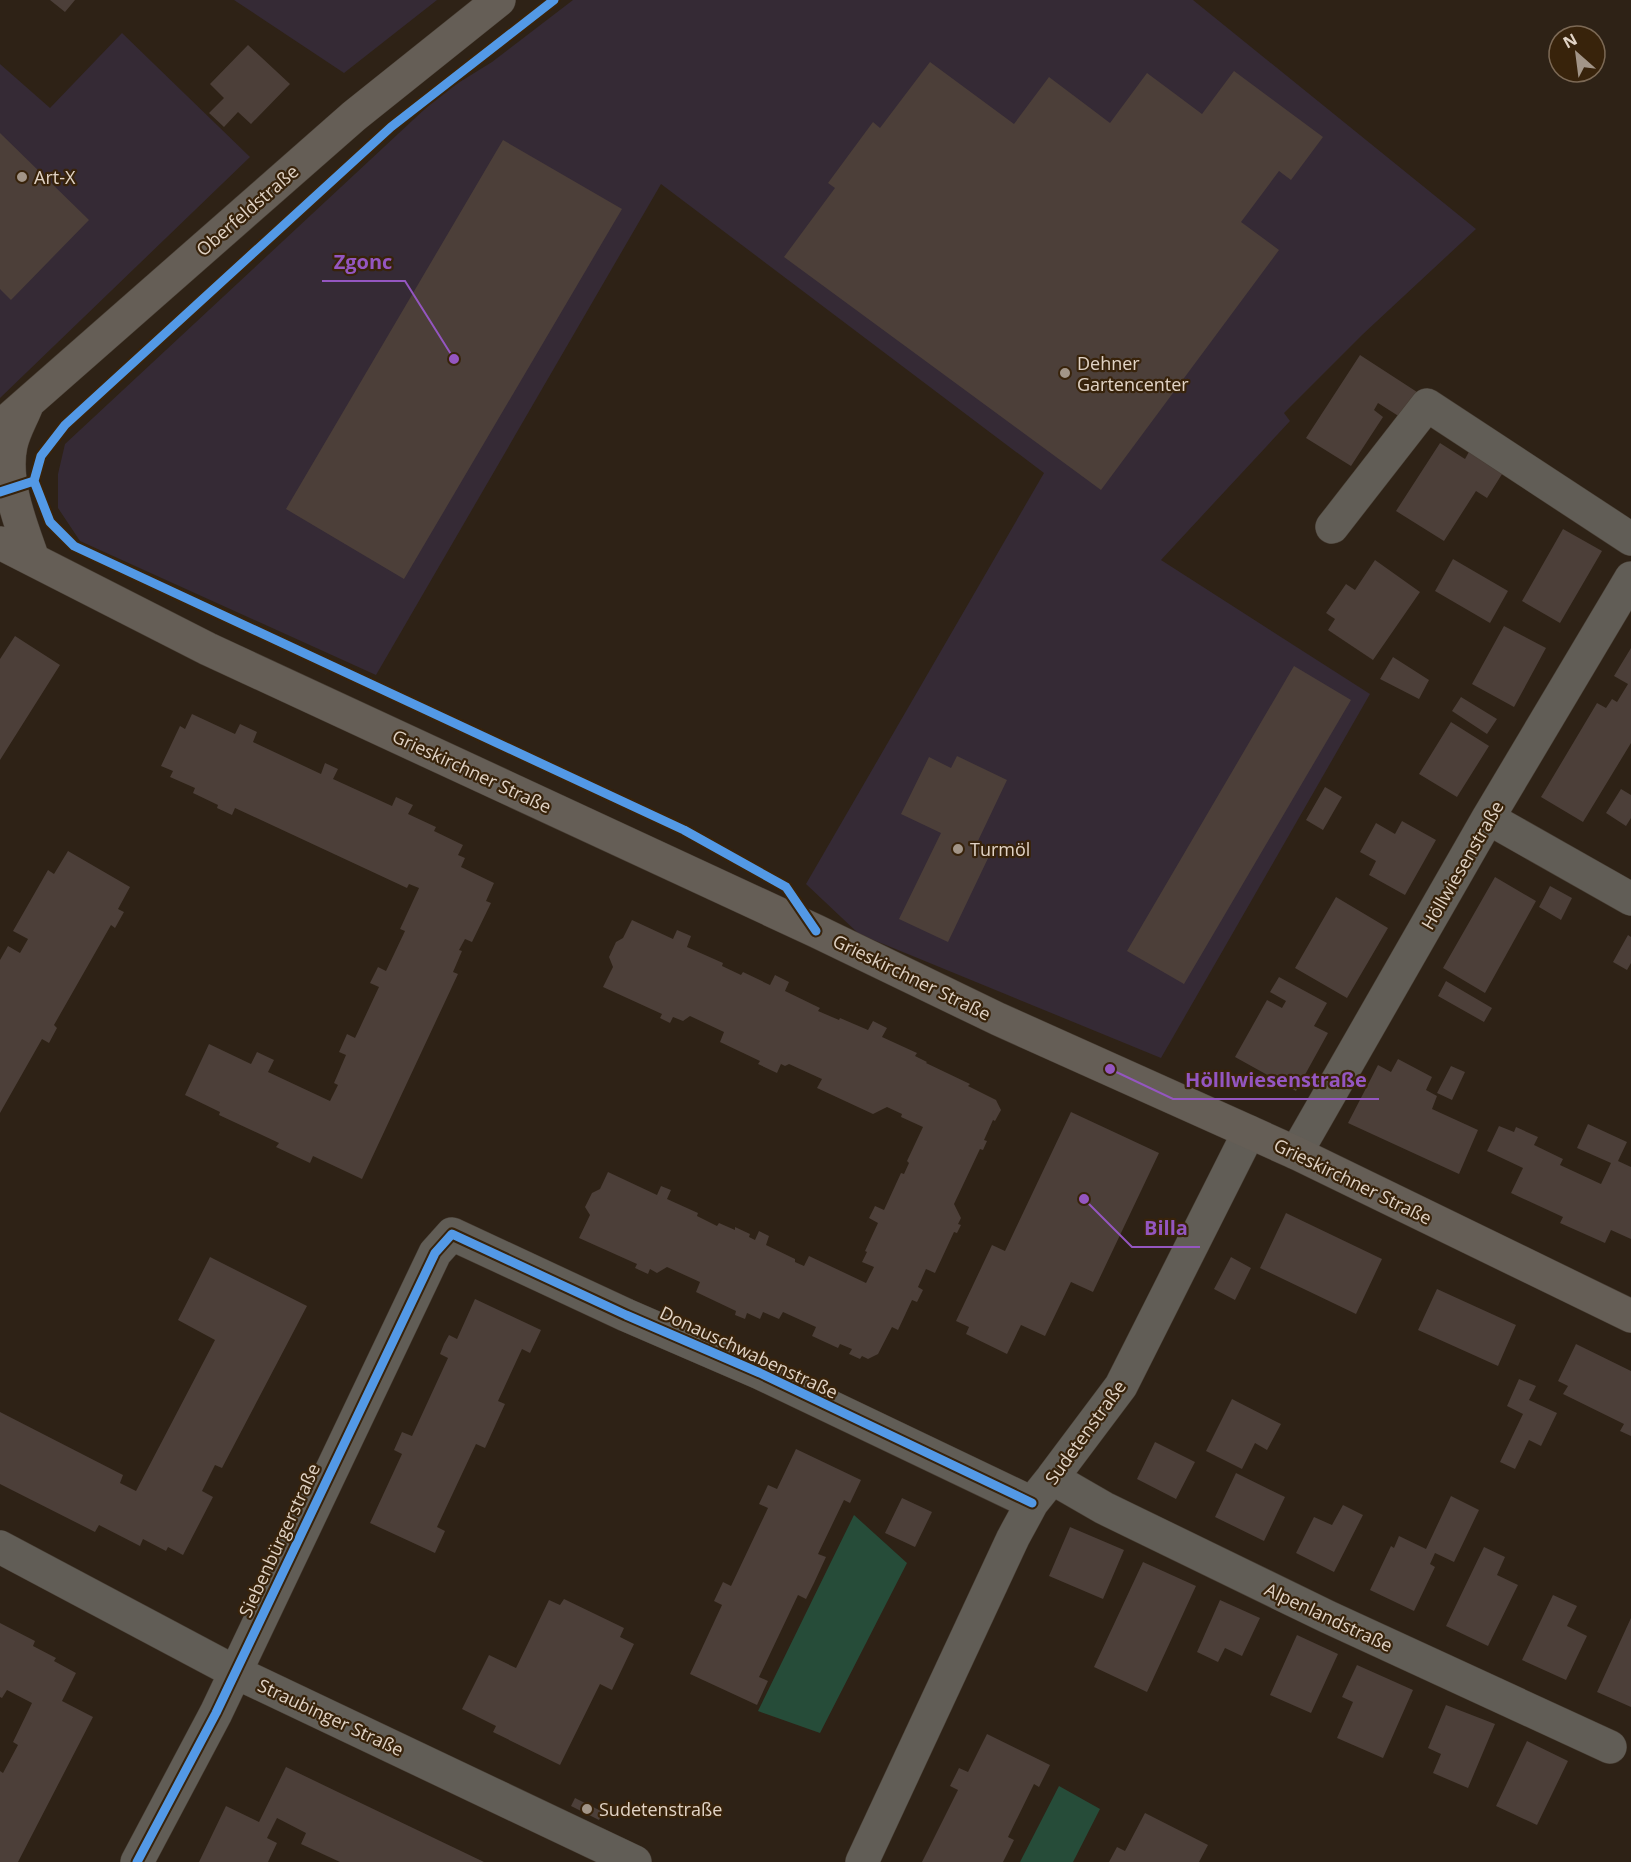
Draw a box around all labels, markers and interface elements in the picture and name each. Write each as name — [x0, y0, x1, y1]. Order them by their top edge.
north arrow — [1547, 24, 1607, 84]
text: N — [1559, 28, 1581, 54]
street label: Oberfeldstraße — [191, 159, 303, 261]
place label: Art-X — [34, 165, 76, 189]
marker: Art-X — [15, 170, 29, 184]
callout: Zgonc — [322, 243, 405, 281]
text: Zgonc — [334, 248, 392, 275]
place label: Dehner Gartencenter — [1077, 351, 1189, 396]
marker: Dehner Gartencenter — [1058, 366, 1072, 380]
street label: Grieskirchner Straße — [389, 724, 555, 818]
street label: Höllwiesenstraße — [1415, 796, 1509, 934]
place label: Turmöl — [970, 837, 1030, 861]
marker: Turmöl — [951, 842, 965, 856]
street label: Grieskirchner Straße — [829, 928, 995, 1026]
callout: Hölllwiesenstraße — [1173, 1061, 1379, 1099]
text: Hölllwiesenstraße — [1185, 1066, 1367, 1093]
street label: Grieskirchner Straße — [1270, 1132, 1436, 1230]
callout: Billa — [1132, 1209, 1200, 1247]
text: Billa — [1144, 1214, 1188, 1241]
street label: Donauschwabenstraße — [656, 1300, 842, 1404]
street label: Sudetenstraße — [1039, 1375, 1131, 1489]
street label: Siebenbürgerstraße — [233, 1459, 325, 1621]
street label: Alpenlandstraße — [1261, 1577, 1397, 1657]
street label: Straubinger Straße — [254, 1673, 408, 1761]
place label: Sudetenstraße — [599, 1797, 722, 1821]
marker: Sudetenstraße — [580, 1802, 594, 1816]

